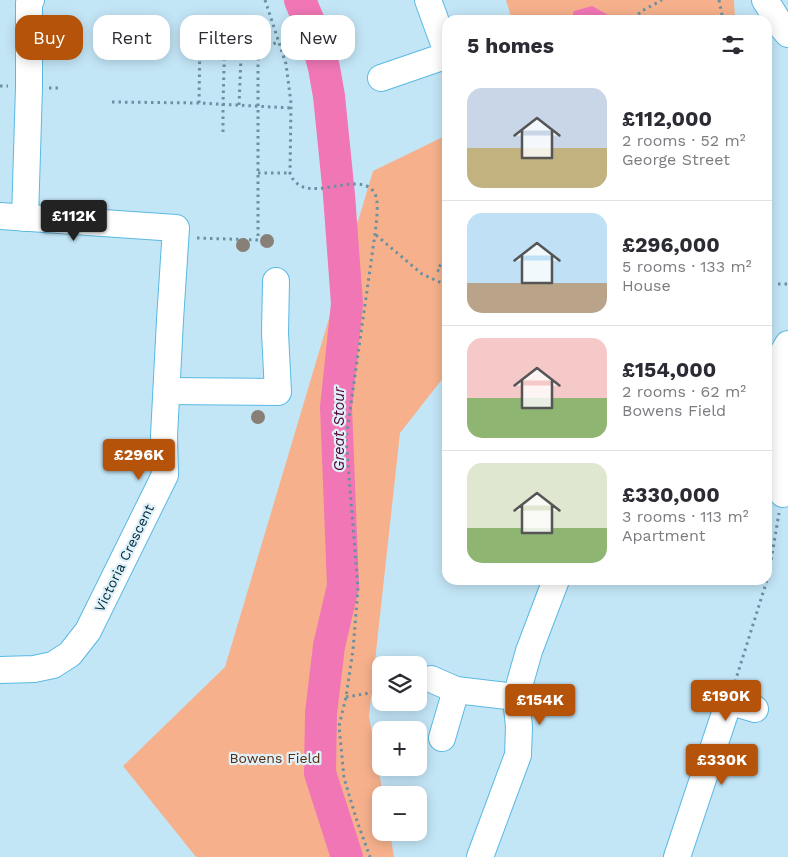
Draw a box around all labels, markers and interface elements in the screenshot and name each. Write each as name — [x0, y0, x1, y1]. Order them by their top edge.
chip: Buy — [15, 15, 83, 60]
chip: Rent — [93, 15, 170, 60]
chip: Filters — [180, 15, 271, 60]
chip: New — [281, 15, 355, 60]
icon: filters — [719, 31, 747, 59]
text: 5 homes — [467, 33, 554, 58]
text: £112,000 — [622, 106, 712, 131]
icon: home — [507, 108, 567, 168]
text: 2 rooms · 52 m² — [622, 131, 746, 150]
text: George Street — [622, 150, 730, 169]
pin: £112K — [39, 200, 109, 242]
text: £112K — [52, 206, 96, 225]
text: £296,000 — [622, 232, 720, 257]
icon: home — [507, 233, 567, 293]
text: 5 rooms · 133 m² — [622, 257, 752, 276]
text: House — [622, 276, 671, 295]
text: £154,000 — [622, 357, 716, 382]
icon: home — [507, 358, 567, 418]
text: 2 rooms · 62 m² — [622, 382, 746, 401]
water label: Great Stour — [330, 386, 348, 471]
text: Bowens Field — [622, 401, 726, 420]
pin: £296K — [104, 438, 174, 481]
text: £296K — [114, 445, 164, 464]
text: £330,000 — [622, 482, 720, 507]
icon: home — [507, 483, 567, 543]
street label: Victoria Crescent — [91, 502, 157, 614]
text: 3 rooms · 113 m² — [622, 507, 749, 526]
text: Apartment — [622, 526, 705, 545]
map controls — [372, 656, 427, 841]
button: layers — [372, 656, 427, 711]
pin: £190K — [691, 680, 761, 722]
pin: £154K — [505, 684, 575, 726]
text: £190K — [702, 686, 750, 705]
text: £154K — [516, 690, 564, 709]
button: + — [372, 721, 427, 776]
pin: £330K — [687, 744, 757, 786]
park label: Bowens Field — [229, 750, 321, 766]
text: £330K — [697, 750, 747, 769]
button: − — [372, 786, 427, 841]

